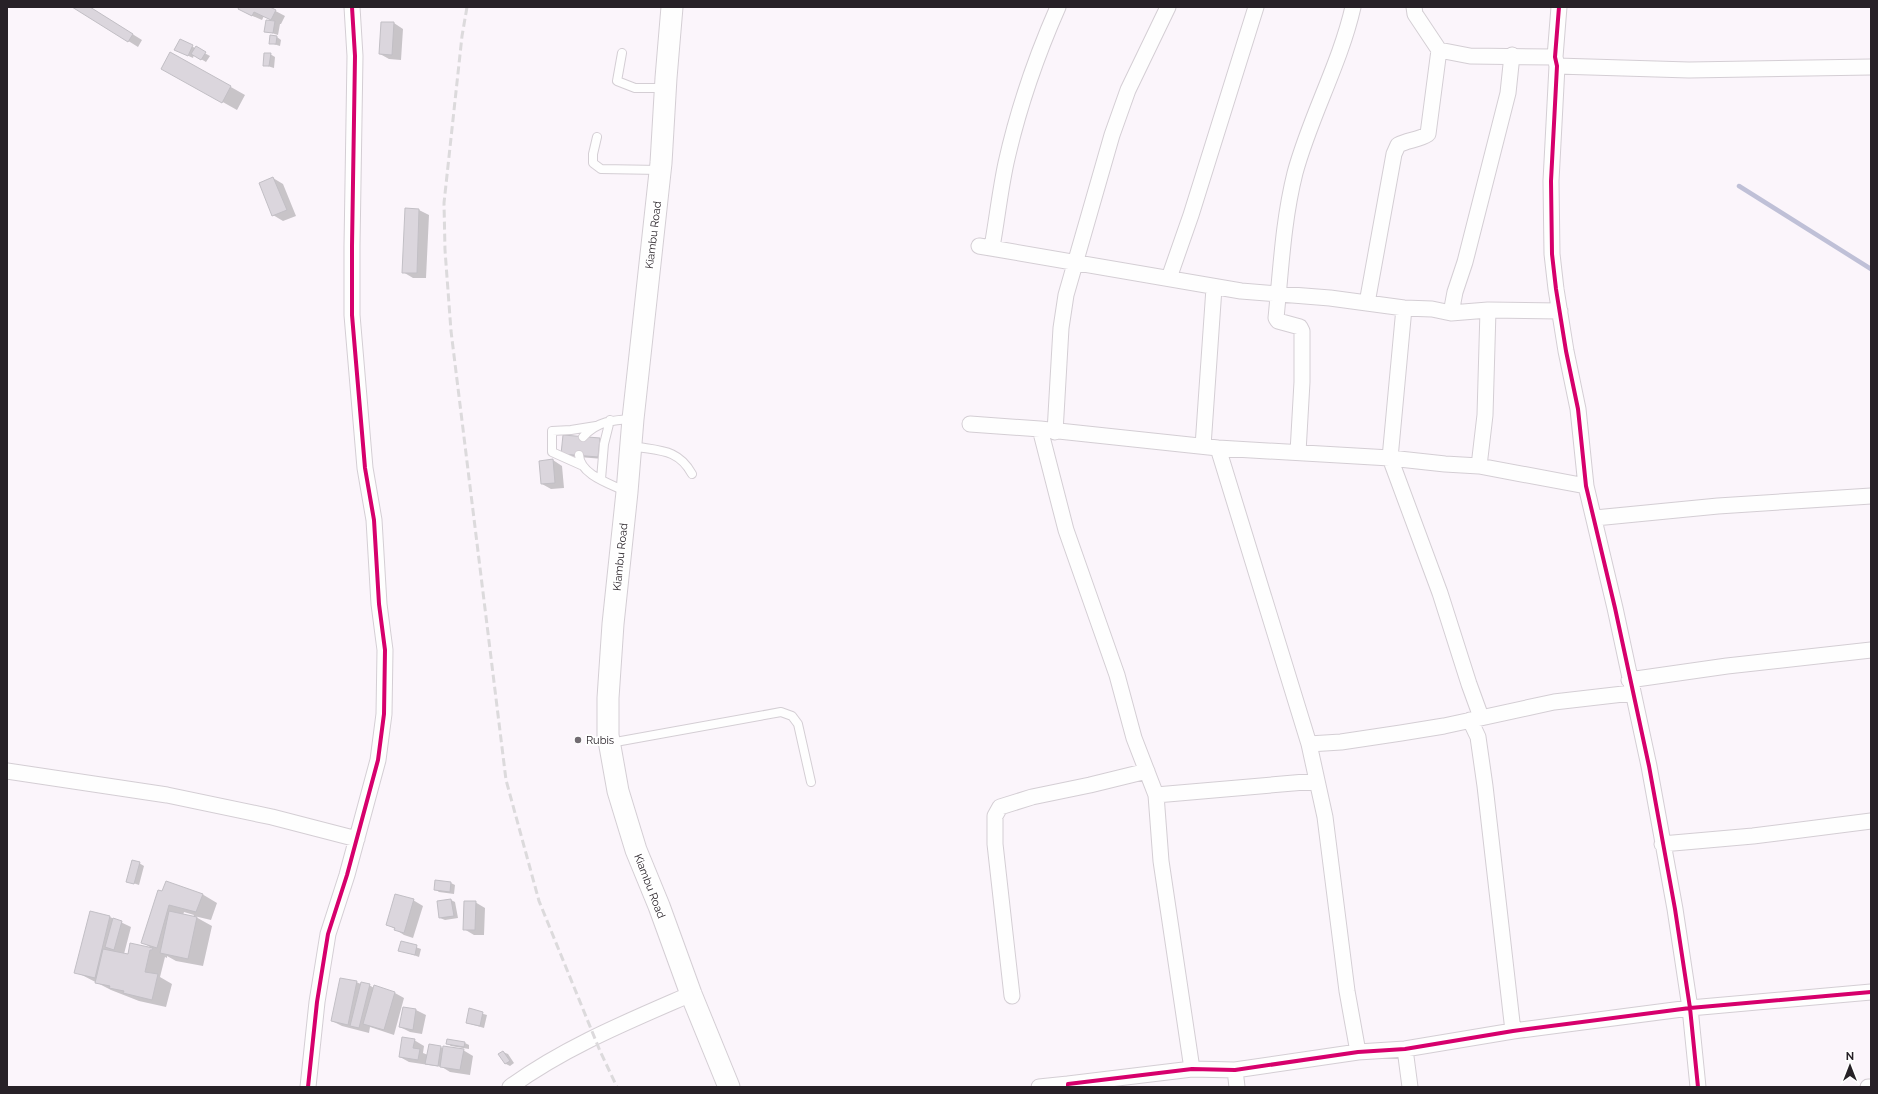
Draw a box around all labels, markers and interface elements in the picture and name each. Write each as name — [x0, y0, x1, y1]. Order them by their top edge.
street label: Kiambu Road — [643, 200, 664, 270]
street label: Kiambu Road — [610, 522, 631, 592]
place label: Rubis — [586, 734, 614, 747]
marker: Rubis — [573, 735, 583, 745]
street label: Kiambu Road — [631, 852, 668, 920]
north arrow — [1830, 1046, 1870, 1086]
text: N — [1846, 1050, 1854, 1063]

